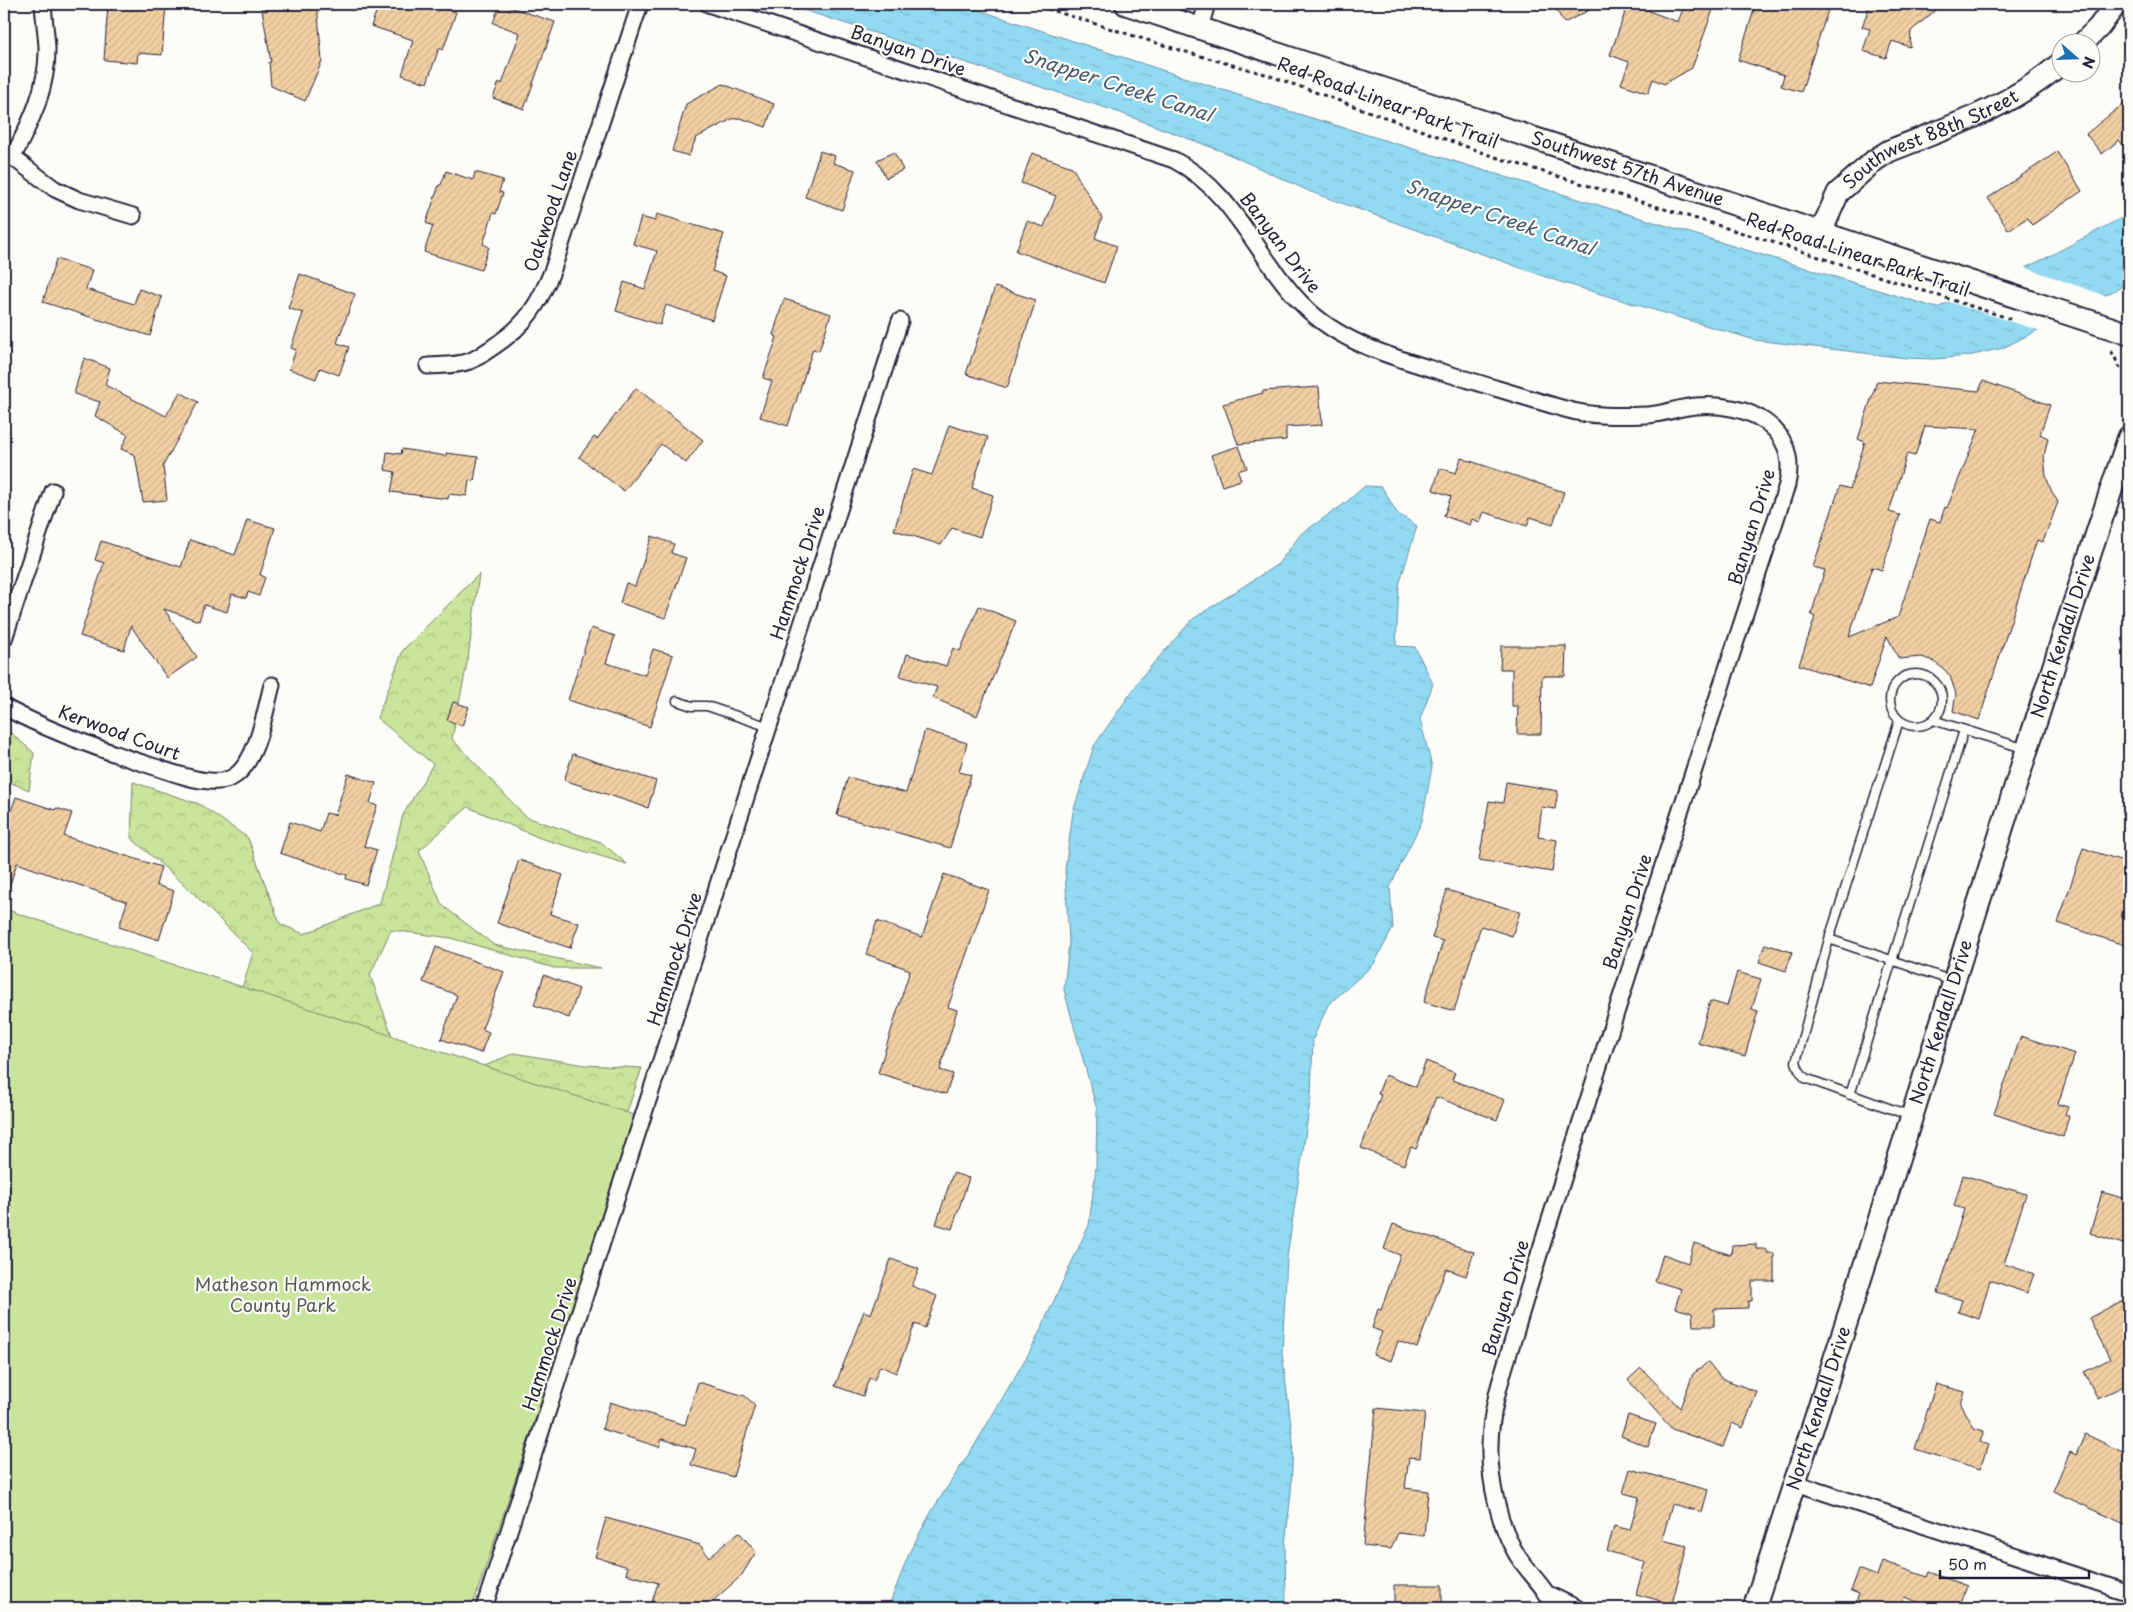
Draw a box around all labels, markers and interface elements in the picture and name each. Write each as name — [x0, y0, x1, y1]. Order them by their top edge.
street label: Banyan Drive — [847, 17, 970, 82]
north arrow — [2050, 32, 2100, 82]
water label: Snapper Creek Canal — [1020, 40, 1219, 129]
street label: Red Road Linear Park Trail — [1274, 49, 1503, 154]
text: N — [2077, 54, 2100, 71]
street label: Southwest 88th Street — [1836, 82, 2023, 195]
street label: Southwest 57th Avenue — [1528, 123, 1728, 212]
street label: Oakwood Lane — [516, 146, 583, 275]
water label: Snapper Creek Canal — [1402, 171, 1601, 262]
street label: Banyan Drive — [1234, 186, 1328, 298]
street label: Red Road Linear Park Trail — [1743, 205, 1974, 303]
street label: Banyan Drive — [1720, 465, 1781, 588]
street label: Hammock Drive — [762, 502, 831, 643]
street label: North Kendall Drive — [2023, 550, 2101, 721]
street label: Kerwood Court — [55, 697, 184, 766]
street label: Banyan Drive — [1595, 850, 1658, 973]
street label: Hammock Drive — [639, 888, 708, 1029]
street label: North Kendall Drive — [1902, 936, 1978, 1107]
street label: Banyan Drive — [1474, 1236, 1535, 1359]
park label: Matheson Hammock County Park — [195, 1270, 371, 1318]
street label: Hammock Drive — [514, 1273, 583, 1414]
street label: North Kendall Drive — [1778, 1322, 1856, 1493]
scale bar — [1940, 1547, 2089, 1579]
text: 50 m — [1948, 1552, 1987, 1575]

